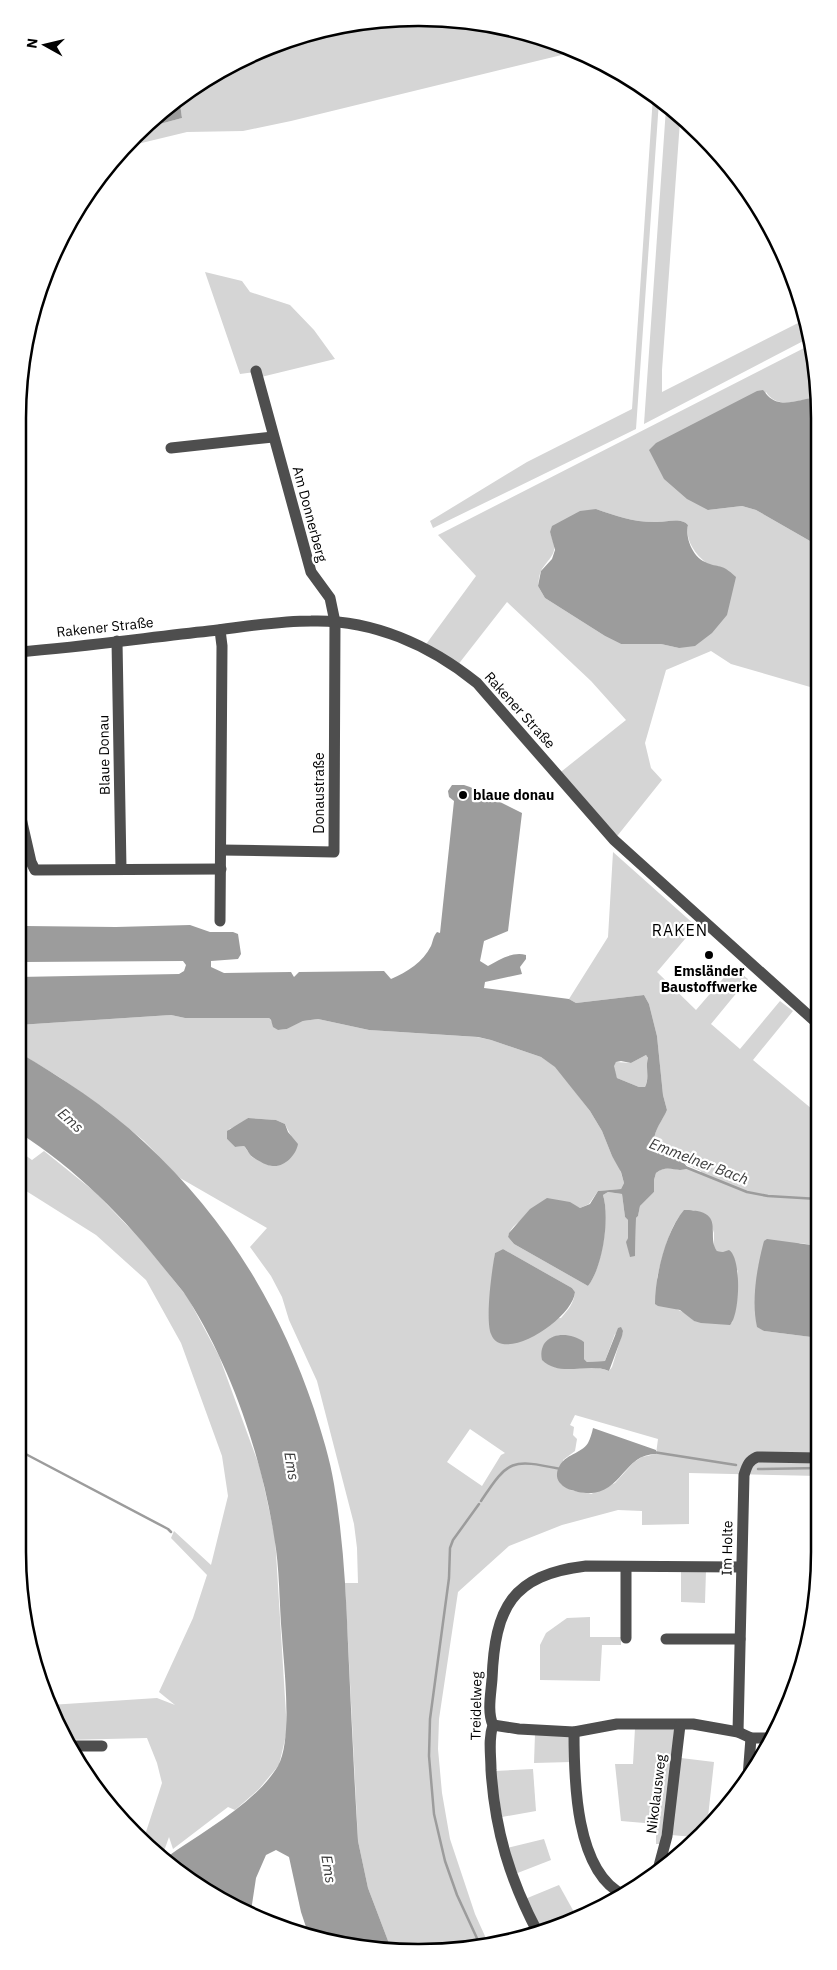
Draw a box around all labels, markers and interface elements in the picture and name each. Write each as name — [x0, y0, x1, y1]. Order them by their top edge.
north arrow — [20, 20, 70, 70]
text: N — [23, 37, 42, 49]
street label: Am Donnerberg — [289, 464, 332, 564]
street label: Rakener Straße — [56, 613, 155, 641]
street label: Rakener Straße — [481, 668, 559, 752]
street label: Blaue Donau — [94, 715, 114, 795]
street label: Donaustraße — [310, 752, 328, 834]
place label: blaue donau — [473, 786, 554, 804]
marker: blaue donau — [457, 789, 469, 801]
district label: RAKEN — [652, 920, 708, 940]
marker: Emsländer Baustoffwerke — [703, 949, 715, 961]
place label: Emsländer Baustoffwerke — [661, 962, 757, 996]
water label: Ems — [54, 1103, 88, 1137]
water label: Emmelner Bach — [647, 1133, 751, 1189]
water label: Ems — [280, 1450, 304, 1482]
street label: Im Holte — [718, 1520, 736, 1576]
street label: Treidelweg — [466, 1671, 486, 1741]
street label: Nikolausweg — [642, 1753, 670, 1835]
water label: Ems — [317, 1853, 341, 1885]

